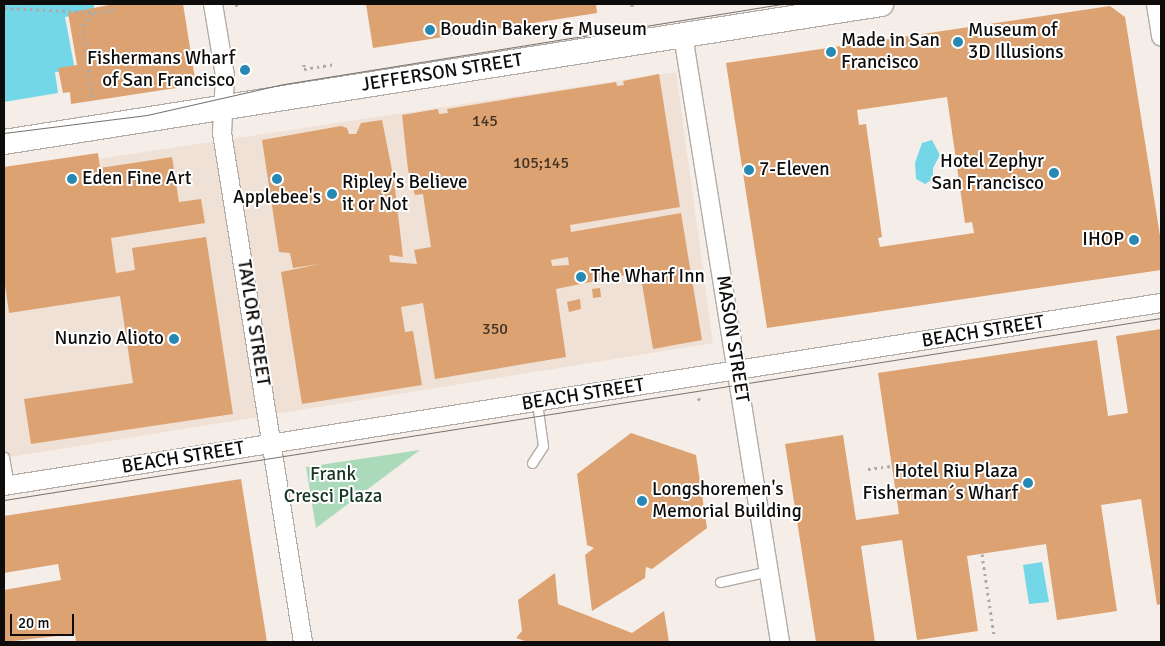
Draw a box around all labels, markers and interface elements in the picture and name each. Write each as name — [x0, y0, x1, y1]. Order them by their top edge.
place label: Boudin Bakery & Museum — [440, 19, 647, 41]
place label: Museum of 3D Illusions — [968, 20, 1064, 64]
marker: Boudin Bakery & Museum — [424, 24, 436, 36]
place label: Made in San Francisco — [841, 30, 940, 74]
marker: Museum of 3D Illusions — [952, 36, 964, 48]
marker: Made in San Francisco — [825, 46, 837, 58]
place label: Fishermans Wharf of San Francisco — [87, 48, 235, 92]
street label: JEFFERSON STREET — [360, 49, 524, 97]
marker: Fishermans Wharf of San Francisco — [239, 64, 251, 76]
house number: 145 — [472, 111, 498, 131]
place label: Hotel Zephyr San Francisco — [932, 151, 1044, 195]
house number: 105;145 — [513, 153, 569, 173]
place label: 7-Eleven — [759, 159, 830, 181]
marker: 7-Eleven — [743, 164, 755, 176]
marker: Hotel Zephyr San Francisco — [1048, 167, 1060, 179]
place label: Eden Fine Art — [82, 168, 191, 190]
place label: Ripley's Believe it or Not — [342, 172, 467, 216]
marker: Eden Fine Art — [66, 173, 78, 185]
marker: Applebee's — [271, 173, 283, 185]
place label: Applebee's — [233, 187, 321, 209]
marker: Ripley's Believe it or Not — [326, 188, 338, 200]
place label: IHOP — [1082, 229, 1124, 251]
marker: IHOP — [1128, 234, 1140, 246]
street label: TAYLOR STREET — [232, 258, 274, 388]
place label: The Wharf Inn — [591, 266, 705, 288]
marker: The Wharf Inn — [575, 271, 587, 283]
street label: MASON STREET — [711, 274, 753, 404]
street label: BEACH STREET — [920, 311, 1046, 353]
house number: 350 — [482, 319, 508, 339]
place label: Nunzio Alioto — [55, 328, 164, 350]
marker: Nunzio Alioto — [168, 333, 180, 345]
street label: BEACH STREET — [520, 374, 646, 416]
street label: BEACH STREET — [120, 437, 246, 479]
place label: Hotel Riu Plaza Fisherman´s Wharf — [863, 461, 1018, 505]
park label: Frank Cresci Plaza — [284, 464, 382, 508]
marker: Hotel Riu Plaza Fisherman´s Wharf — [1022, 477, 1034, 489]
place label: Longshoremen's Memorial Building — [652, 479, 802, 523]
marker: Longshoremen's Memorial Building — [636, 495, 648, 507]
scale bar — [12, 604, 76, 636]
text: 20 m — [18, 614, 49, 632]

